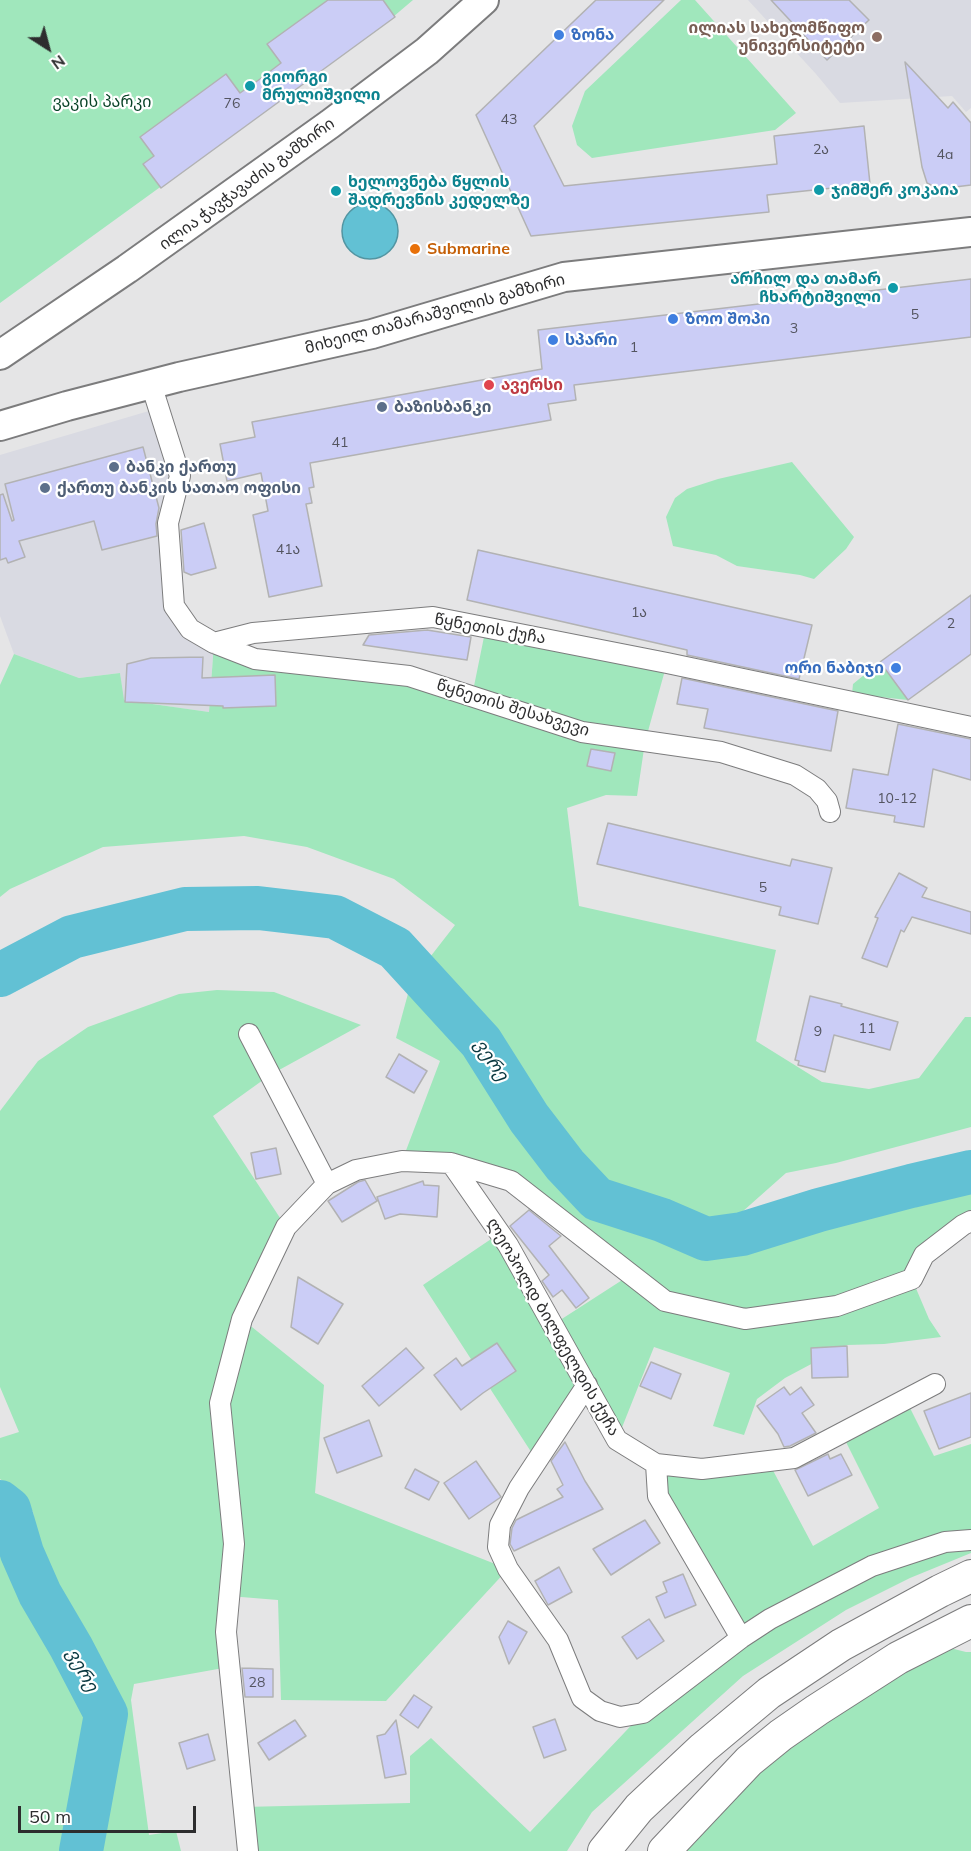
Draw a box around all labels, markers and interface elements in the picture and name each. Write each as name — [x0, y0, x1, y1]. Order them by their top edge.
north arrow — [18, 18, 78, 78]
place label: ილიას სახელმწიფო უნივერსიტეტი — [689, 18, 865, 56]
place label: ზონა — [571, 25, 614, 45]
marker: ზონა — [552, 28, 566, 42]
marker: ილიას სახელმწიფო უნივერსიტეტი — [870, 30, 884, 44]
text: N — [48, 51, 69, 74]
place label: გიორგი მრულიშვილი — [262, 67, 380, 105]
marker: გიორგი მრულიშვილი — [243, 79, 257, 93]
park label: ვაკის პარკი — [53, 92, 151, 112]
house number: 76 — [224, 96, 240, 112]
house number: 43 — [501, 112, 517, 128]
street label: ილია ჭავჭავაძის გამზირი — [155, 114, 339, 254]
house number: 2ა — [813, 142, 829, 158]
house number: 4a — [937, 147, 953, 163]
place label: ხელოვნება წყლის შადრევნის კედელზე — [348, 172, 530, 210]
place label: ჯიმშერ კოკაია — [831, 180, 959, 200]
marker: ჯიმშერ კოკაია — [812, 183, 826, 197]
marker: ხელოვნება წყლის შადრევნის კედელზე — [329, 184, 343, 198]
place label: Submarine — [427, 239, 510, 259]
marker: Submarine — [408, 242, 422, 256]
place label: არჩილ და თამარ ჩხარტიშვილი — [730, 269, 881, 307]
street label: მიხეილ თამარაშვილის გამზირი — [303, 270, 567, 358]
marker: არჩილ და თამარ ჩხარტიშვილი — [886, 281, 900, 295]
house number: 5 — [911, 307, 919, 323]
place label: ზოო შოპი — [685, 309, 770, 329]
marker: ზოო შოპი — [666, 312, 680, 326]
house number: 3 — [790, 321, 798, 337]
place label: სპარი — [565, 330, 617, 350]
marker: სპარი — [546, 333, 560, 347]
house number: 1 — [630, 340, 638, 356]
place label: ავერსი — [501, 375, 563, 395]
marker: ავერსი — [482, 378, 496, 392]
place label: ბაზისბანკი — [394, 397, 491, 417]
marker: ბაზისბანკი — [375, 400, 389, 414]
house number: 41 — [332, 435, 348, 451]
place label: ბანკი ქართუ — [126, 457, 236, 477]
marker: ბანკი ქართუ — [107, 460, 121, 474]
place label: ქართუ ბანკის სათაო ოფისი — [57, 478, 301, 498]
marker: ქართუ ბანკის სათაო ოფისი — [38, 481, 52, 495]
house number: 41ა — [276, 542, 300, 558]
house number: 1ა — [631, 605, 647, 621]
street label: წყნეთის ქუჩა — [433, 610, 547, 648]
house number: 2 — [947, 616, 955, 632]
place label: ორი ნაბიჯი — [785, 658, 884, 678]
marker: ორი ნაბიჯი — [889, 661, 903, 675]
street label: წყნეთის შესახვევი — [434, 676, 592, 740]
house number: 10-12 — [877, 791, 917, 807]
house number: 5 — [759, 880, 767, 896]
house number: 11 — [859, 1021, 875, 1037]
house number: 9 — [814, 1024, 822, 1040]
water label: ვერე — [469, 1035, 513, 1085]
street label: ლეოპოლდ ბილფელდის ქუჩა — [483, 1215, 623, 1439]
water label: ვერე — [61, 1645, 103, 1695]
house number: 28 — [249, 1675, 265, 1691]
scale bar — [21, 1794, 200, 1832]
text: 50 m — [29, 1805, 71, 1828]

